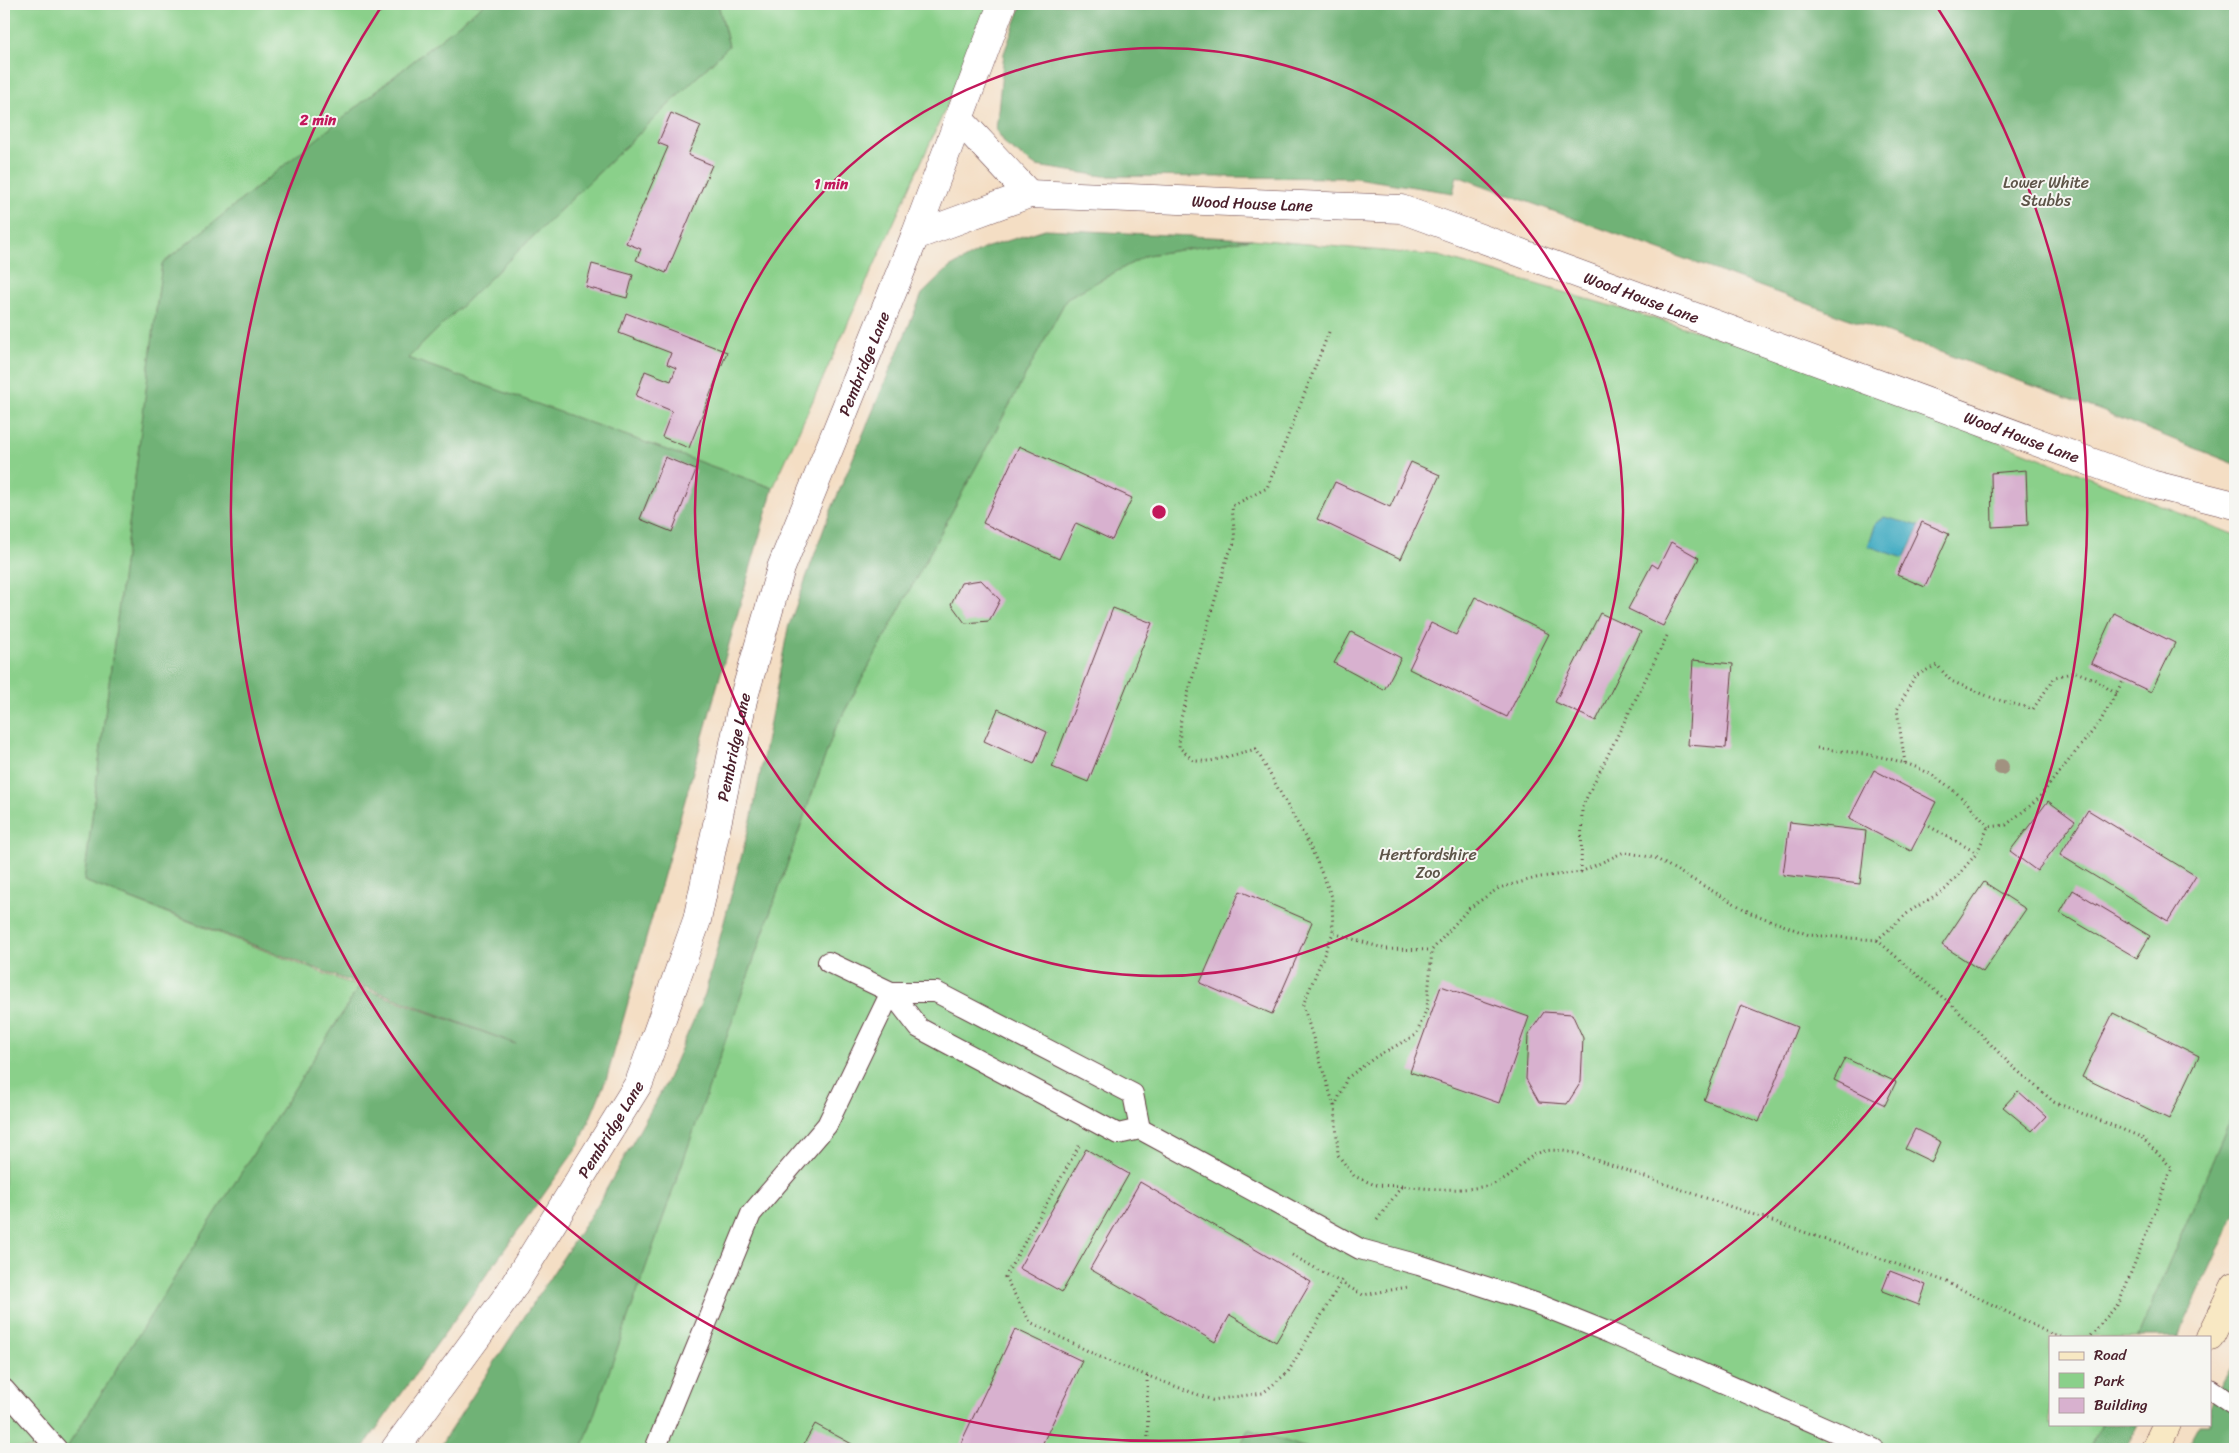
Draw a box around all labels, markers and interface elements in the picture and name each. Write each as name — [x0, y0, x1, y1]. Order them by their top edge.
text: 2 min — [299, 107, 337, 133]
park label: Lower White Stubbs — [2003, 168, 2089, 215]
text: 1 min — [814, 171, 849, 197]
street label: Wood House Lane — [1191, 187, 1313, 220]
street label: Wood House Lane — [1579, 263, 1703, 332]
street label: Pembridge Lane — [830, 307, 898, 420]
street label: Wood House Lane — [1960, 403, 2084, 472]
centre of rings — [1150, 503, 1168, 521]
street label: Pembridge Lane — [708, 689, 759, 804]
park label: Hertfordshire Zoo — [1379, 840, 1477, 887]
street label: Pembridge Lane — [570, 1075, 652, 1184]
legend — [2049, 1336, 2212, 1426]
text: Road — [2094, 1342, 2127, 1368]
text: Park — [2094, 1368, 2125, 1394]
text: Building — [2094, 1392, 2148, 1418]

